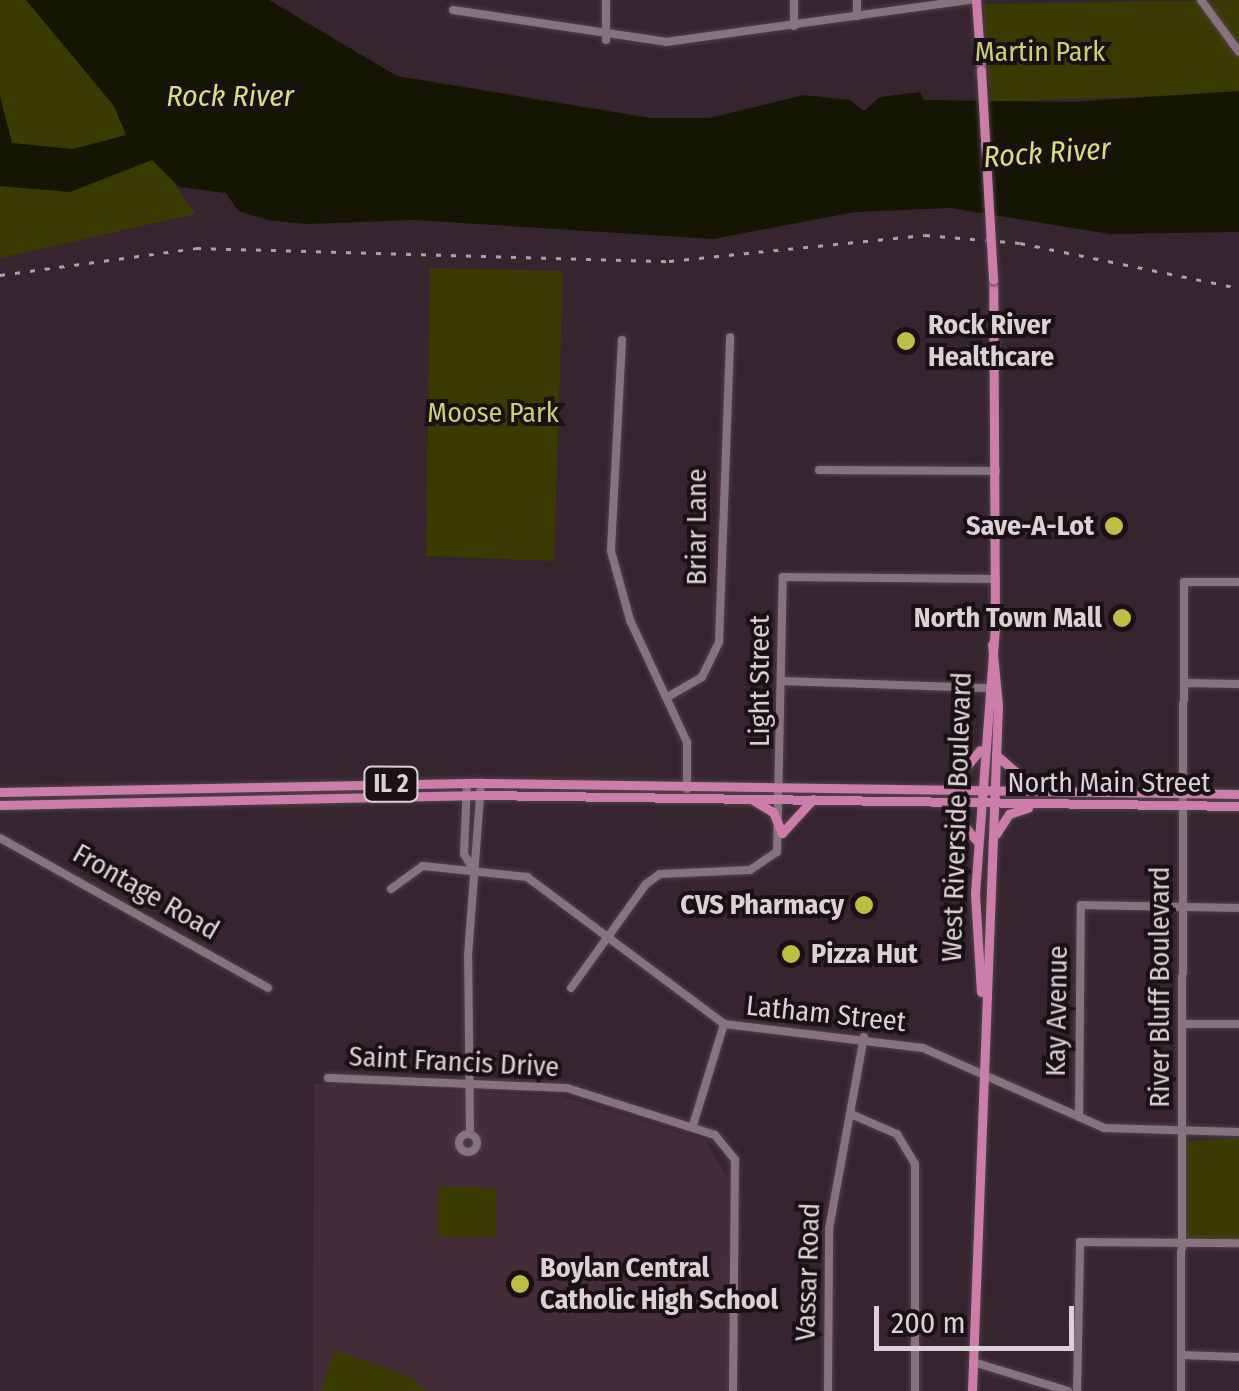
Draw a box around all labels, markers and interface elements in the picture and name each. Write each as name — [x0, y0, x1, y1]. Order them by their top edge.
park label: Martin Park — [975, 35, 1105, 69]
water label: Rock River — [166, 78, 294, 114]
water label: Rock River — [982, 131, 1112, 175]
place label: Rock River Healthcare — [928, 308, 1054, 374]
marker: Rock River Healthcare — [893, 328, 919, 354]
park label: Moose Park — [427, 396, 559, 430]
street label: Briar Lane — [680, 469, 714, 585]
place label: Save-A-Lot — [966, 509, 1094, 543]
marker: Save-A-Lot — [1103, 515, 1125, 537]
place label: North Town Mall — [914, 601, 1102, 635]
marker: North Town Mall — [1111, 607, 1133, 629]
street label: Light Street — [743, 615, 777, 747]
street label: West Riverside Boulevard — [935, 672, 979, 962]
road number: IL 2 — [361, 764, 421, 804]
street label: North Main Street — [1008, 766, 1210, 800]
street label: Frontage Road — [67, 837, 225, 947]
street label: River Bluff Boulevard — [1143, 866, 1177, 1108]
place label: CVS Pharmacy — [680, 888, 844, 922]
marker: CVS Pharmacy — [853, 894, 875, 916]
place label: Pizza Hut — [811, 937, 918, 971]
marker: Pizza Hut — [780, 943, 802, 965]
street label: Kay Avenue — [1039, 945, 1075, 1077]
street label: Latham Street — [744, 989, 908, 1039]
street label: Saint Francis Drive — [348, 1040, 560, 1084]
street label: Vassar Road — [789, 1202, 827, 1342]
place label: Boylan Central Catholic High School — [540, 1251, 778, 1317]
marker: Boylan Central Catholic High School — [509, 1273, 531, 1295]
scale bar — [879, 1286, 1079, 1348]
text: 200 m — [891, 1305, 966, 1341]

